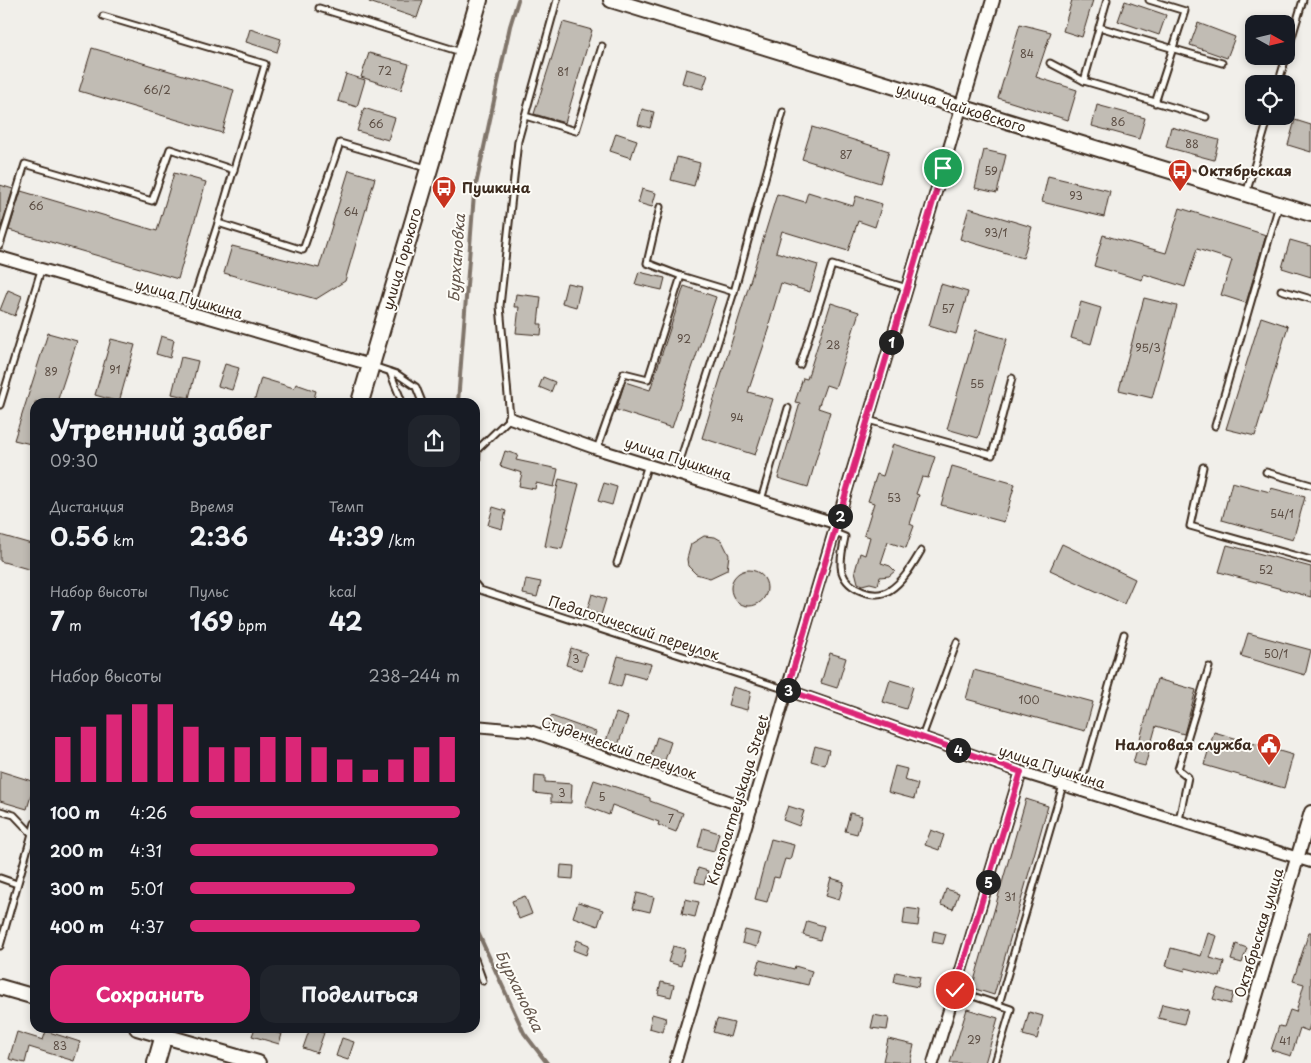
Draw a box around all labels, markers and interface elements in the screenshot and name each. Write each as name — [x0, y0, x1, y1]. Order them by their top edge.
north arrow — [1245, 15, 1295, 65]
map controls — [1245, 15, 1295, 125]
house number: 84 — [1020, 45, 1034, 62]
house number: 72 — [378, 62, 392, 79]
house number: 81 — [557, 63, 569, 80]
button: locate — [1245, 75, 1295, 125]
street label: улица Чайковского — [894, 78, 1029, 137]
house number: 66/2 — [143, 81, 171, 98]
house number: 86 — [1111, 113, 1125, 130]
house number: 66 — [368, 115, 384, 132]
house number: 88 — [1185, 135, 1199, 152]
house number: 87 — [840, 146, 852, 163]
pin — [922, 147, 964, 189]
icon: arrive — [929, 154, 957, 182]
bus stop icon: Октябрьская — [1167, 158, 1193, 192]
place label: Октябрьская — [1198, 160, 1292, 181]
house number: 59 — [984, 162, 998, 179]
bus stop icon: Пушкина — [431, 175, 457, 209]
place label: Пушкина — [462, 177, 531, 198]
house number: 93 — [1069, 187, 1083, 204]
house number: 66 — [28, 197, 44, 214]
house number: 64 — [344, 203, 358, 220]
street label: улица Горького — [377, 205, 426, 312]
water label: Бурхановка — [441, 212, 470, 303]
house number: 93/1 — [985, 224, 1007, 241]
street label: улица Пушкина — [133, 273, 246, 324]
house number: 57 — [941, 300, 955, 317]
house number: 92 — [677, 330, 691, 347]
pin: 1 — [878, 330, 904, 354]
text: 1 — [888, 332, 895, 353]
house number: 28 — [826, 336, 840, 353]
house number: 95/3 — [1135, 339, 1161, 356]
house number: 91 — [109, 361, 121, 378]
house number: 89 — [44, 363, 58, 380]
house number: 55 — [970, 375, 984, 392]
text: Утренний забег — [50, 407, 271, 450]
house number: 94 — [730, 409, 744, 426]
button: share — [408, 415, 460, 467]
street label: улица Пушкина — [622, 431, 734, 486]
text: 09:30 — [50, 448, 98, 472]
house number: 53 — [887, 489, 901, 506]
text: Дистанция — [50, 496, 124, 517]
text: Время — [189, 496, 234, 517]
text: Темп — [329, 496, 364, 517]
pin: 2 — [828, 504, 852, 528]
house number: 54/1 — [1270, 505, 1294, 522]
text: 2 — [836, 506, 845, 527]
text: 0.56 — [50, 517, 109, 555]
text: 2:36 — [189, 517, 248, 555]
text: 4:39 — [329, 517, 384, 555]
text: km — [109, 530, 134, 551]
text: /km — [384, 530, 415, 551]
house number: 52 — [1259, 561, 1273, 578]
text: Набор высоты — [50, 581, 148, 602]
text: Пульс — [189, 581, 229, 602]
text: kcal — [329, 581, 357, 602]
street label: Педагогический переулок — [546, 590, 723, 665]
text: 7 — [50, 602, 64, 640]
text: 169 — [189, 602, 233, 640]
text: 42 — [329, 602, 363, 640]
text: m — [64, 615, 82, 636]
text: bpm — [233, 615, 267, 636]
house number: 50/1 — [1264, 645, 1288, 662]
house number: 3 — [572, 650, 580, 667]
text: Набор высоты — [50, 663, 162, 687]
text: 238–244 m — [369, 663, 460, 687]
pin: 3 — [776, 678, 800, 702]
text: 3 — [784, 680, 793, 701]
house number: 100 — [1018, 691, 1040, 708]
street label: Студенческий переулок — [538, 711, 701, 784]
street label: Krasnoarmeyskaya Street — [702, 712, 774, 888]
public building icon: Налоговая служба — [1256, 732, 1282, 766]
place label: Налоговая служба — [1115, 734, 1252, 755]
pin: 4 — [946, 738, 970, 762]
street label: улица Пушкина — [996, 739, 1108, 794]
text: 4 — [954, 740, 963, 761]
house number: 3 — [558, 784, 566, 801]
house number: 5 — [598, 788, 606, 805]
text: 100 m — [50, 800, 100, 824]
text: 4:26 — [130, 800, 167, 824]
house number: 7 — [668, 810, 674, 827]
text: 200 m — [50, 838, 104, 862]
text: 4:31 — [130, 838, 162, 862]
street label: Октябрьская улица — [1229, 865, 1288, 1000]
pin: 5 — [976, 870, 1000, 894]
text: 5 — [984, 872, 993, 893]
text: 300 m — [50, 876, 104, 900]
text: 5:01 — [130, 876, 164, 900]
house number: 31 — [1004, 888, 1016, 905]
text: 400 m — [50, 914, 104, 938]
text: 4:37 — [130, 914, 164, 938]
water label: Бурхановка — [491, 946, 550, 1036]
button: Сохранить — [50, 965, 250, 1023]
button: Поделиться — [260, 965, 460, 1023]
pin — [934, 969, 976, 1011]
icon: check — [941, 976, 969, 1004]
house number: 29 — [967, 1031, 981, 1048]
house number: 41 — [1279, 1032, 1291, 1049]
house number: 83 — [53, 1037, 67, 1054]

